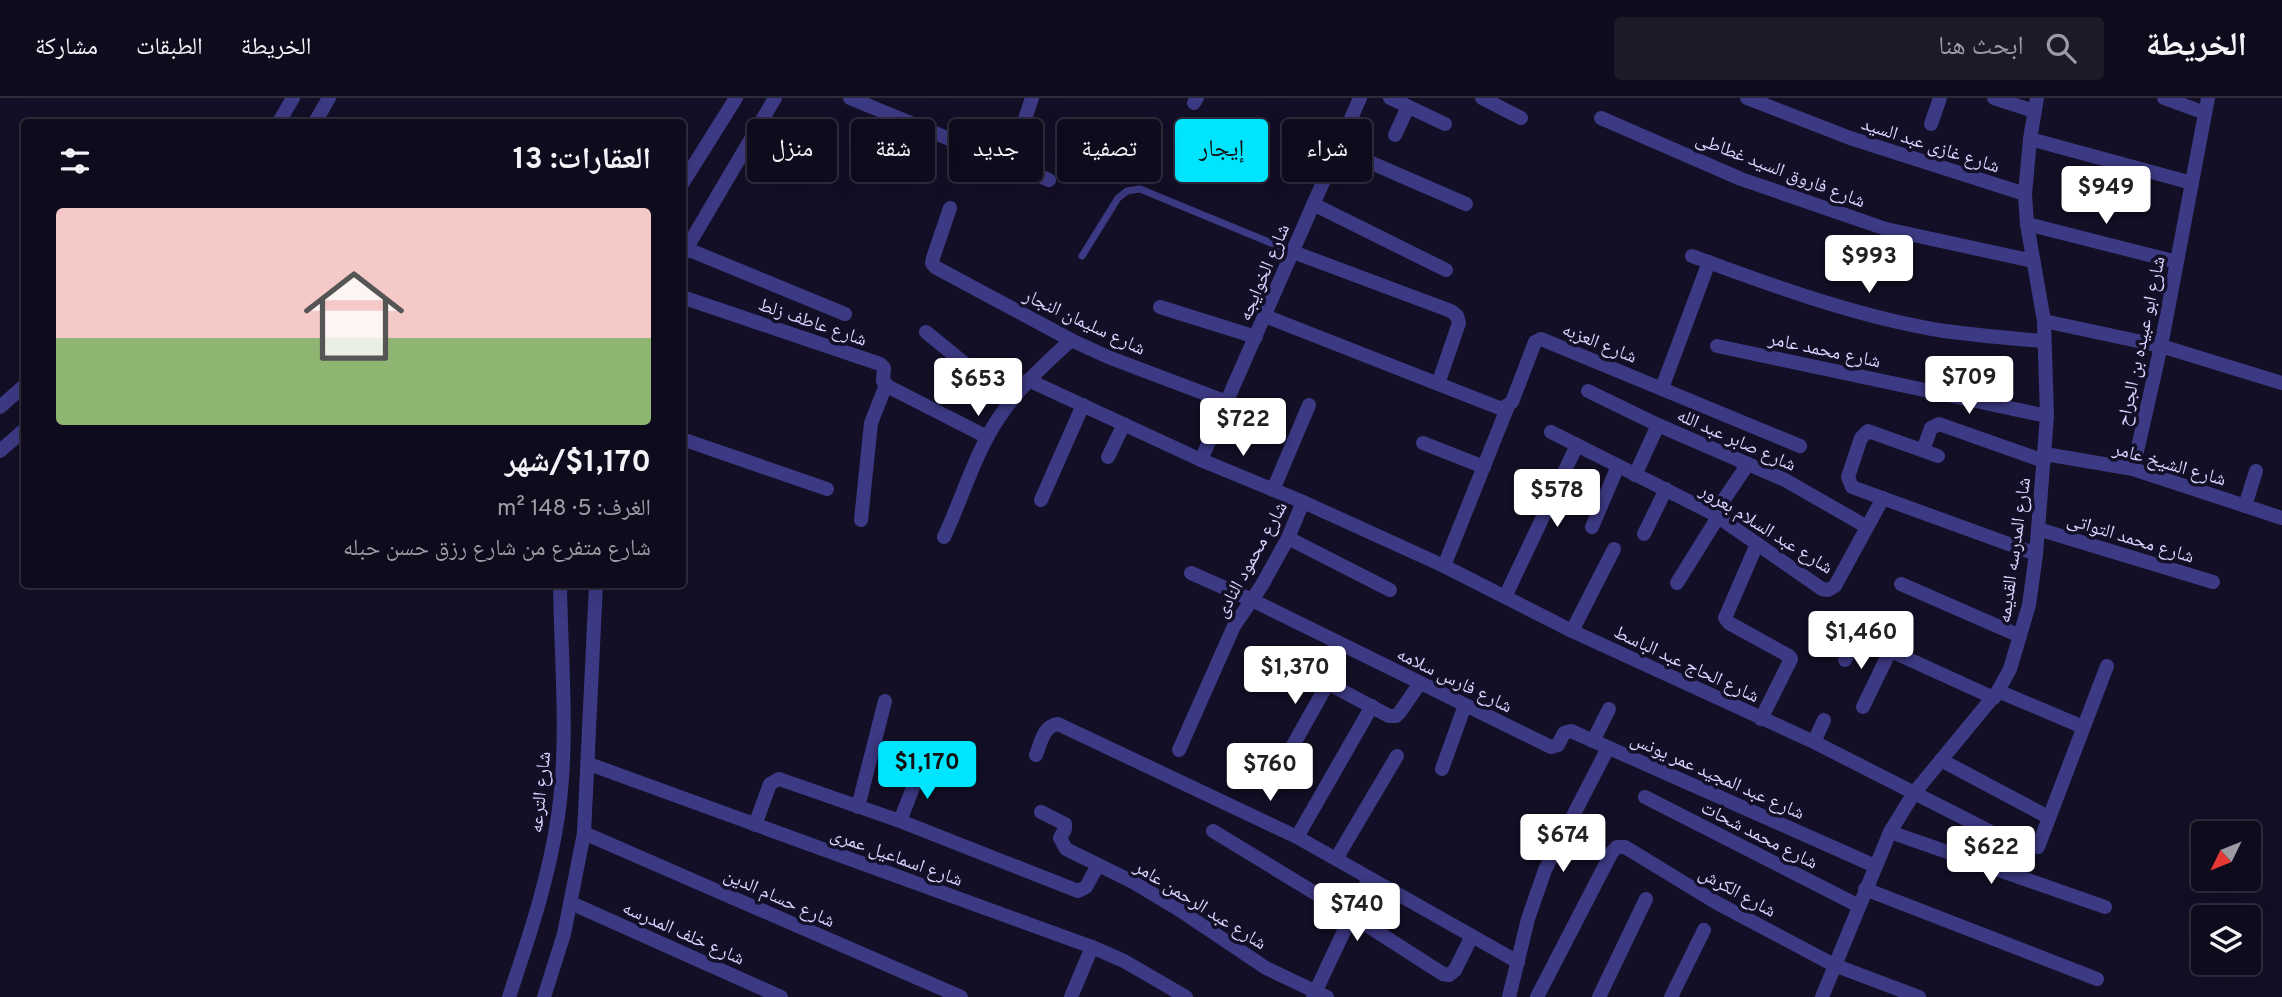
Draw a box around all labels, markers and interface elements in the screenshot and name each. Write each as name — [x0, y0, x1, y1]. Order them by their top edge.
search box — [1614, 17, 2104, 80]
text: الخريطة — [2146, 26, 2247, 68]
icon: search — [2042, 29, 2080, 67]
text: ابحث هنا — [1938, 31, 2024, 64]
text: مشاركة — [35, 33, 98, 63]
text: الطبقات — [136, 33, 203, 63]
text: الخريطة — [241, 33, 311, 63]
street label: شارع غازى عبد السيد — [1858, 112, 2003, 180]
chip: منزل — [747, 119, 837, 182]
chip: شقة — [851, 119, 935, 182]
chip: جديد — [949, 119, 1043, 182]
chip: تصفية — [1057, 119, 1161, 182]
chip: إيجار — [1175, 119, 1268, 182]
chip: شراء — [1282, 119, 1372, 182]
street label: شارع فاروق السيد غطاطى — [1692, 127, 1868, 214]
icon: filters — [56, 142, 94, 180]
text: العقارات: 13 — [513, 142, 651, 179]
pin: $949 — [2065, 166, 2147, 226]
text: $949 — [2078, 174, 2134, 203]
street label: شارع الخوايجه — [1234, 221, 1296, 325]
pin: $993 — [1828, 236, 1910, 295]
text: $993 — [1841, 243, 1897, 272]
icon: home — [291, 253, 417, 379]
street label: شارع ابو عبيده بن الجراح — [2112, 254, 2172, 429]
street label: شارع سليمان النجار — [1018, 284, 1149, 362]
street label: شارع عاطف زلط — [755, 293, 870, 353]
street label: شارع العزبه — [1558, 318, 1640, 370]
street label: شارع محمد عامر — [1765, 327, 1883, 375]
pin: $709 — [1928, 356, 2010, 416]
pin: $653 — [937, 358, 1019, 418]
text: $709 — [1941, 364, 1997, 393]
text: $653 — [950, 366, 1006, 395]
pin: $722 — [1202, 398, 1284, 458]
street label: شارع صابر عبد الله — [1673, 404, 1800, 478]
text: $722 — [1216, 406, 1270, 435]
street label: شارع الشيخ عامر — [2109, 437, 2229, 493]
text: $1,170/شهر — [505, 445, 651, 482]
pin: $578 — [1516, 470, 1598, 529]
street label: شارع المدرسه القديمه — [1993, 476, 2037, 625]
text: $578 — [1530, 477, 1584, 506]
street label: شارع عبد السلام بعرور — [1694, 479, 1837, 580]
text: الغرف: 5 · 148 m² — [497, 495, 651, 524]
street label: شارع محمود النادى — [1210, 498, 1294, 622]
street label: شارع محمد التواتى — [2064, 508, 2197, 570]
text: شارع متفرع من شارع رزق حسن حبله — [343, 535, 651, 564]
pin: $1,460 — [1804, 612, 1918, 671]
text: $1,460 — [1824, 619, 1898, 648]
street label: شارع الحاج عبد الباسط — [1610, 621, 1763, 709]
street label: شارع فارس سلامه — [1392, 642, 1516, 719]
pin: $1,370 — [1238, 646, 1352, 706]
text: $1,370 — [1260, 654, 1330, 683]
street label: شارع عبد المجيد عمر يونس — [1626, 728, 1808, 826]
pin: $1,170 — [870, 742, 984, 801]
pin: $760 — [1229, 744, 1311, 803]
text: $1,170 — [894, 749, 960, 778]
street label: شارع الترعه — [525, 750, 557, 834]
text: $760 — [1243, 751, 1297, 780]
street label: شارع محمد شحات — [1697, 796, 1822, 875]
pin: $674 — [1522, 814, 1604, 874]
north arrow — [2191, 821, 2261, 891]
map controls — [2191, 821, 2261, 975]
text: $674 — [1536, 822, 1590, 851]
street label: شارع اسماعيل عمرى — [827, 823, 966, 893]
pin: $622 — [1950, 826, 2032, 886]
text: $622 — [1963, 834, 2019, 863]
street label: شارع عبد الرحمن عامر — [1128, 855, 1271, 956]
street label: شارع الكرش — [1694, 862, 1780, 924]
street label: شارع حسام الدين — [720, 864, 838, 934]
pin: $740 — [1316, 884, 1398, 943]
text: $740 — [1330, 891, 1384, 920]
street label: شارع خلف المدرسه — [618, 896, 748, 971]
button: layers — [2191, 905, 2261, 975]

